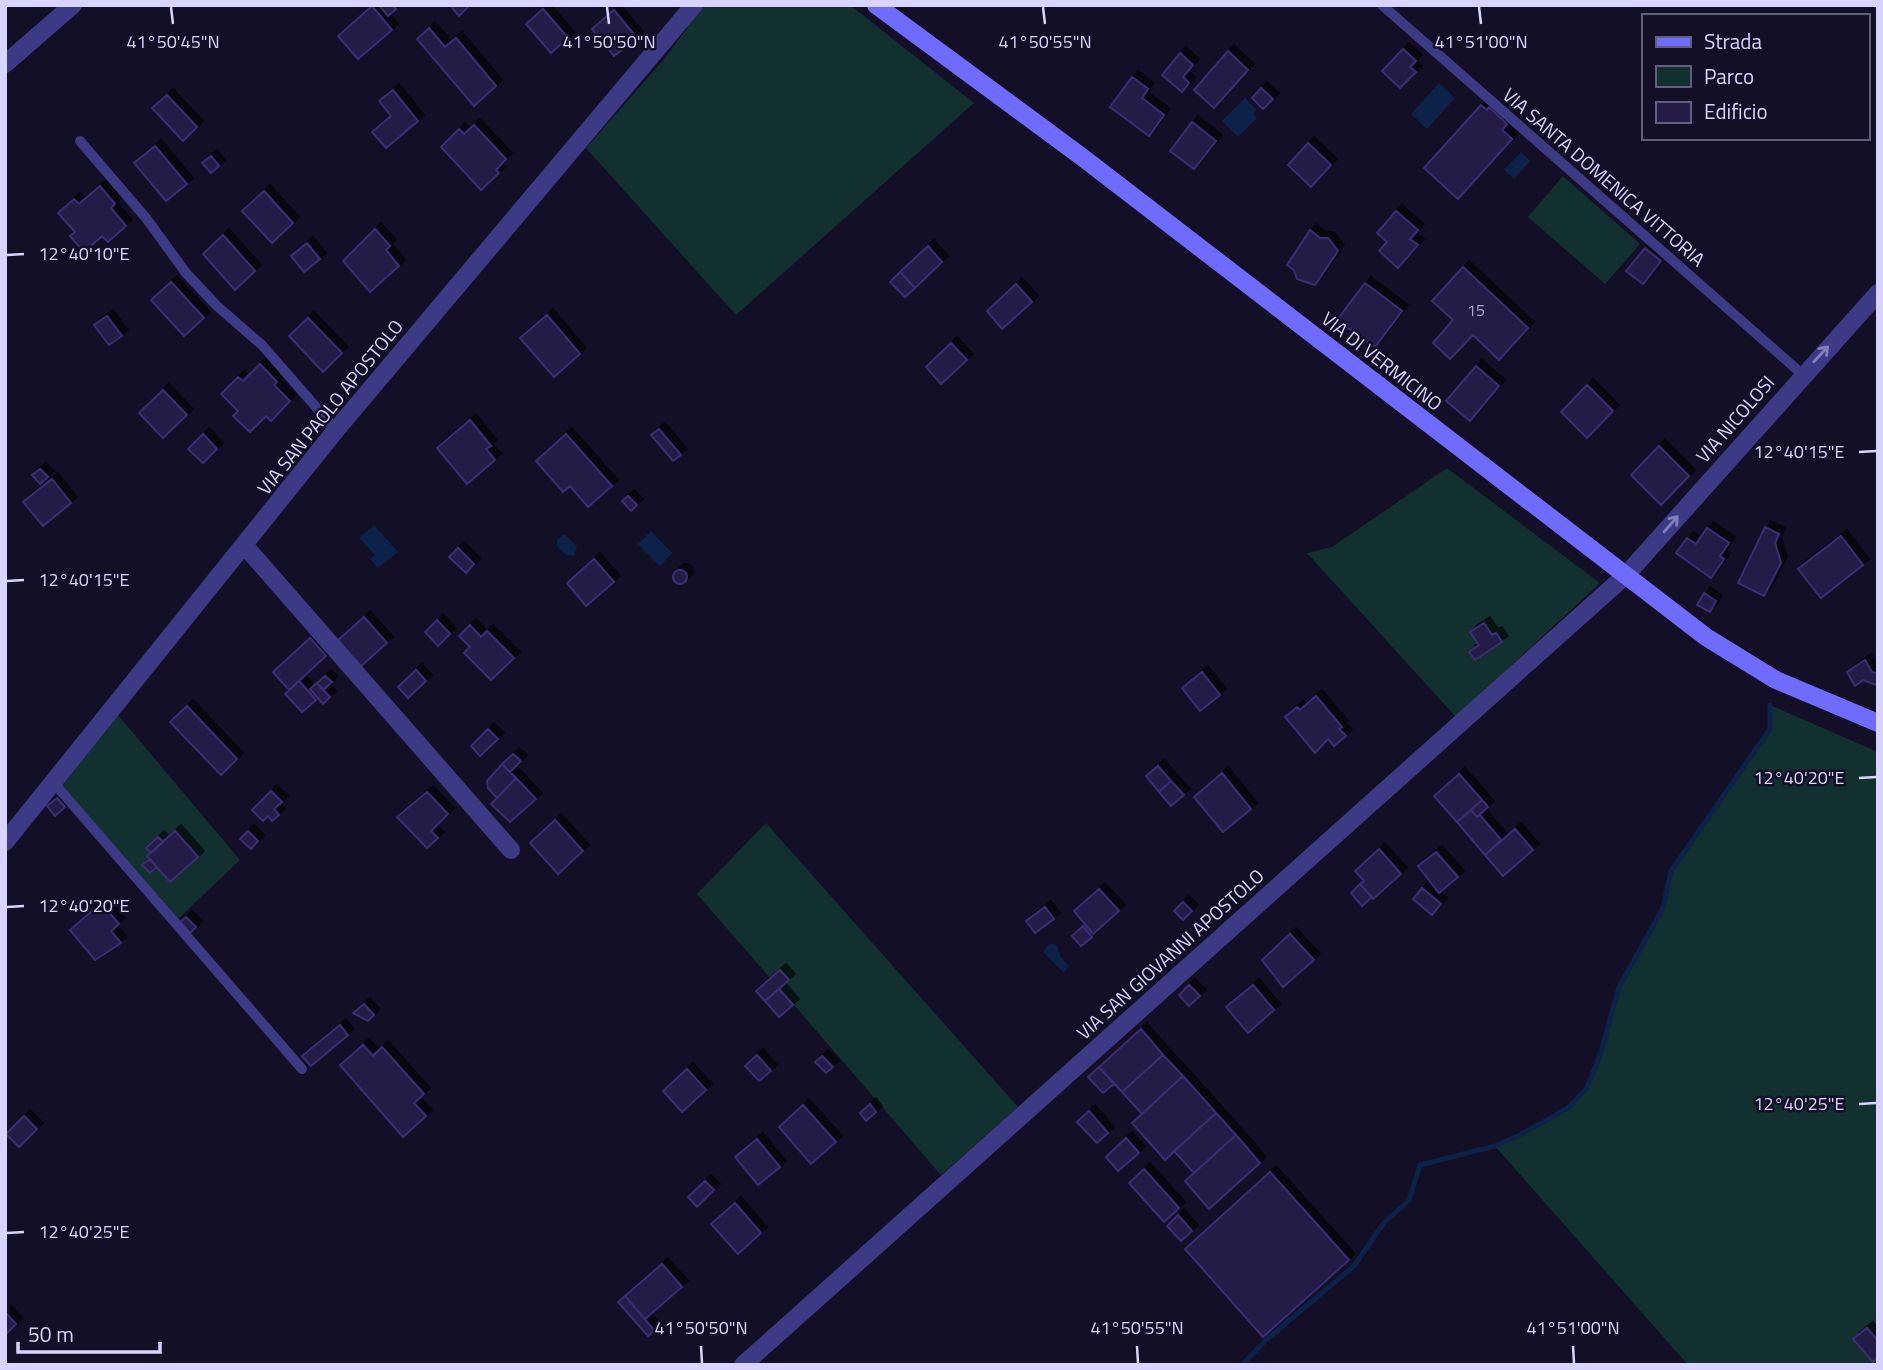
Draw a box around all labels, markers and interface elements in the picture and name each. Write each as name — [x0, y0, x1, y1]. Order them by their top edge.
legend — [1642, 14, 1869, 140]
text: Strada — [1704, 25, 1762, 57]
text: 41°50'45"N — [126, 28, 220, 55]
text: 41°50'50"N — [562, 28, 656, 55]
text: 41°50'55"N — [998, 28, 1092, 55]
text: 41°51'00"N — [1434, 28, 1528, 55]
text: Parco — [1704, 60, 1754, 92]
street label: VIA SANTA DOMENICA VITTORIA — [1497, 80, 1712, 273]
text: Edificio — [1704, 95, 1768, 127]
text: 12°40'10"E — [39, 240, 130, 267]
house number: 15 — [1467, 298, 1485, 322]
street label: VIA DI VERMICINO — [1316, 304, 1449, 417]
street label: VIA SAN PAOLO APOSTOLO — [250, 313, 410, 501]
one-way arrow — [1813, 346, 1830, 363]
street label: VIA NICOLOSI — [1688, 369, 1781, 469]
text: 12°40'15"E — [1754, 438, 1845, 465]
one-way arrow — [1663, 515, 1679, 533]
text: 12°40'15"E — [39, 566, 130, 593]
text: 12°40'20"E — [1754, 764, 1845, 791]
street label: VIA SAN GIOVANNI APOSTOLO — [1069, 861, 1270, 1046]
text: 12°40'20"E — [39, 892, 130, 919]
text: 12°40'25"E — [1754, 1090, 1845, 1117]
text: 12°40'25"E — [39, 1218, 130, 1245]
scale bar — [18, 1310, 159, 1354]
text: 41°50'50"N — [654, 1314, 748, 1341]
text: 41°50'55"N — [1090, 1314, 1184, 1341]
text: 41°51'00"N — [1526, 1314, 1620, 1341]
text: 50 m — [28, 1318, 74, 1350]

